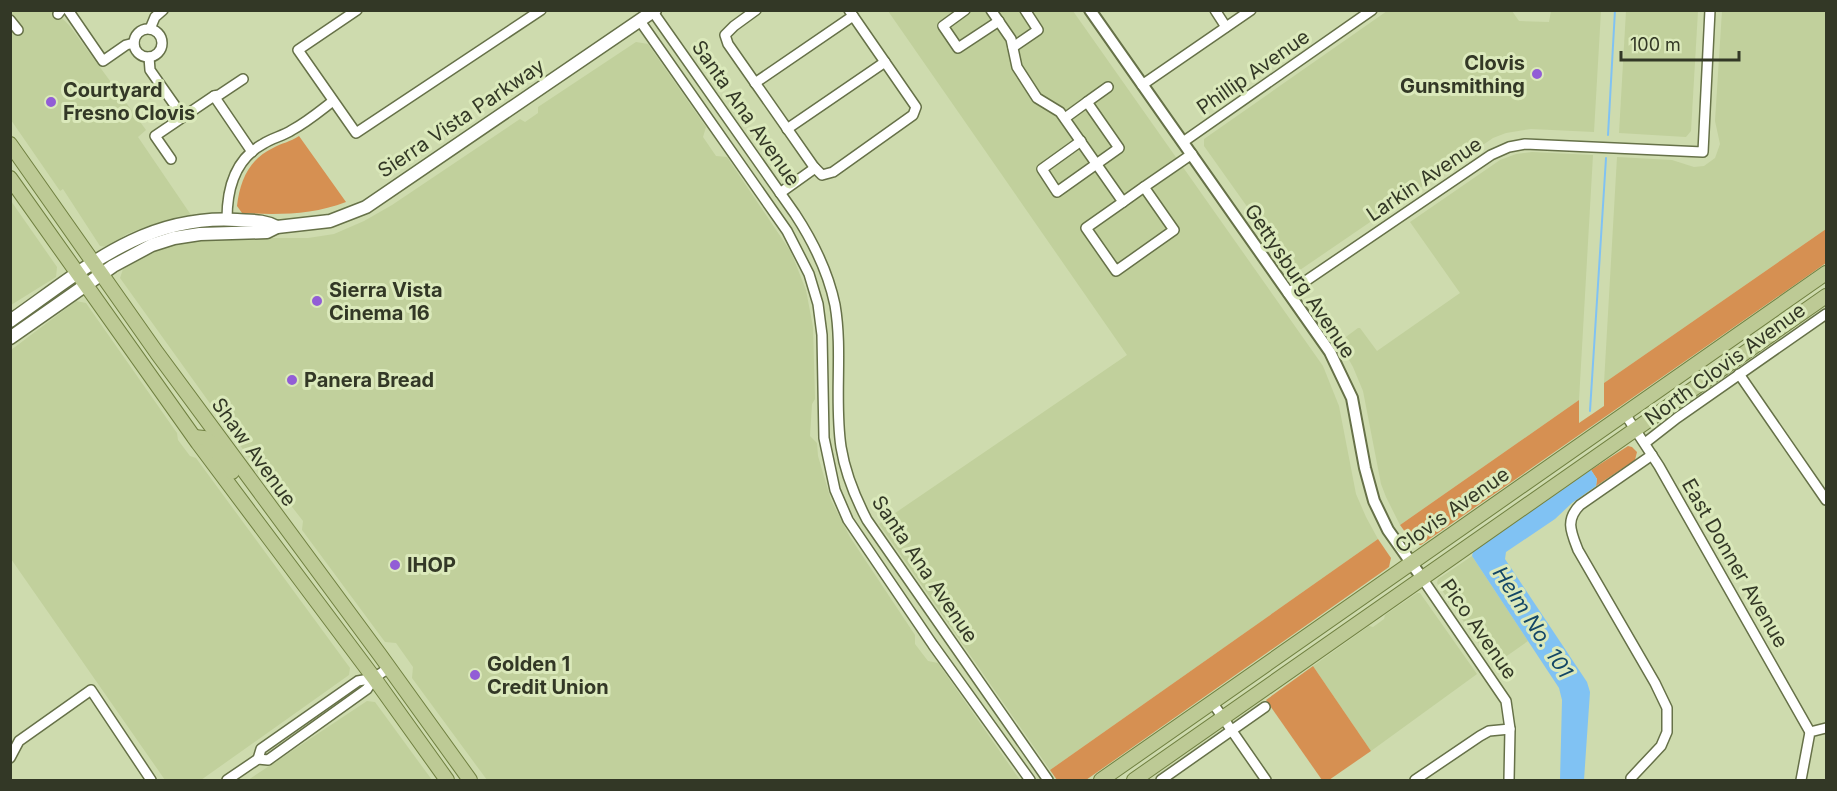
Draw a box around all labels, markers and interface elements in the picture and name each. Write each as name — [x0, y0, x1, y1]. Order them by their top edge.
street label: Phillip Avenue — [1192, 24, 1314, 120]
scale bar — [1621, 24, 1740, 62]
text: 100 m — [1630, 34, 1681, 55]
street label: Santa Ana Avenue — [687, 36, 805, 190]
place label: Clovis Gunsmithing — [1400, 51, 1525, 98]
street label: Sierra Vista Parkway — [373, 53, 549, 183]
marker: Clovis Gunsmithing — [1530, 67, 1544, 81]
place label: Courtyard Fresno Clovis — [63, 78, 195, 125]
marker: Courtyard Fresno Clovis — [44, 95, 58, 109]
street label: Larkin Avenue — [1362, 132, 1486, 226]
street label: Gettysburg Avenue — [1240, 199, 1360, 363]
place label: Sierra Vista Cinema 16 — [329, 278, 443, 325]
marker: Sierra Vista Cinema 16 — [310, 294, 324, 308]
street label: North Clovis Avenue — [1640, 298, 1810, 430]
place label: Panera Bread — [304, 368, 434, 392]
marker: Panera Bread — [285, 373, 299, 387]
street label: Shaw Avenue — [207, 393, 301, 511]
street label: Clovis Avenue — [1390, 462, 1514, 558]
street label: East Donner Avenue — [1677, 474, 1793, 652]
street label: Santa Ana Avenue — [867, 491, 983, 647]
place label: IHOP — [407, 553, 456, 577]
marker: IHOP — [388, 558, 402, 572]
water label: Helm No. 101 — [1488, 562, 1579, 683]
street label: Pico Avenue — [1436, 574, 1522, 684]
place label: Golden 1 Credit Union — [487, 652, 609, 699]
marker: Golden 1 Credit Union — [468, 668, 482, 682]

